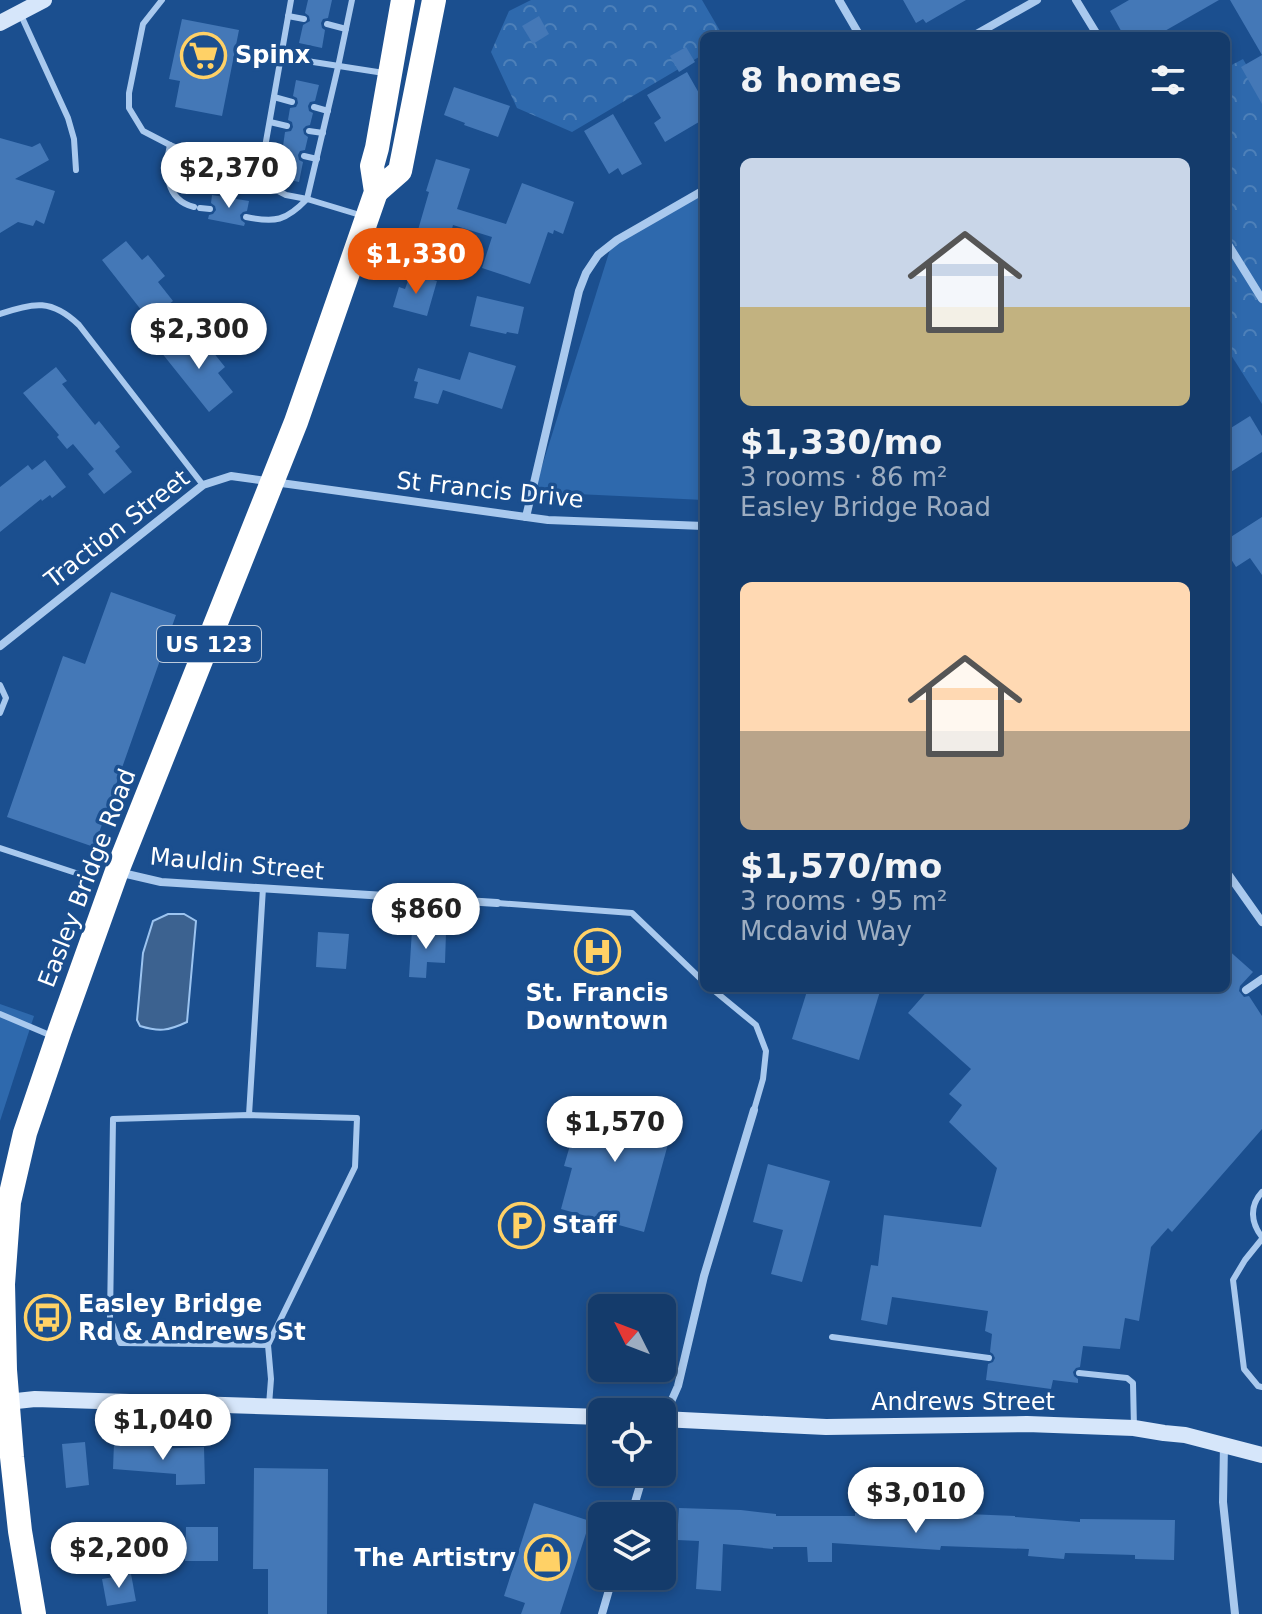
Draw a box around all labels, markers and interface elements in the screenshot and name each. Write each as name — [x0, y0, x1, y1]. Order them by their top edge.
supermarket icon: Spinx — [180, 31, 228, 79]
place label: Spinx — [235, 41, 311, 69]
icon: filters — [1146, 58, 1190, 102]
text: 8 homes — [740, 60, 902, 100]
pin: $2,370 — [164, 142, 294, 210]
text: $2,370 — [179, 153, 279, 183]
icon: home — [893, 210, 1037, 354]
pin: $1,330 — [351, 228, 481, 296]
text: $1,330 — [366, 239, 466, 269]
pin: $2,300 — [134, 303, 264, 371]
text: $2,300 — [149, 314, 249, 344]
text: $1,330/mo — [740, 422, 942, 462]
text: 3 rooms · 86 m² — [740, 462, 948, 492]
street label: Traction Street — [38, 464, 195, 595]
street label: St Francis Drive — [395, 466, 585, 514]
text: Easley Bridge Road — [740, 492, 991, 522]
road number: US 123 — [157, 626, 261, 662]
icon: home — [893, 634, 1037, 778]
street label: Easley Bridge Road — [32, 765, 142, 991]
street label: Mauldin Street — [149, 842, 325, 886]
text: $1,570/mo — [740, 846, 942, 886]
pin: $860 — [379, 883, 473, 951]
text: 3 rooms · 95 m² — [740, 886, 948, 916]
text: $860 — [390, 894, 462, 924]
text: Mcdavid Way — [740, 916, 912, 946]
hospital icon: St. Francis Downtown — [573, 927, 621, 975]
place label: St. Francis Downtown — [526, 979, 668, 1035]
pin: $1,570 — [550, 1096, 680, 1164]
text: $1,570 — [565, 1107, 665, 1137]
parking icon: Staff — [497, 1201, 545, 1249]
place label: Staff — [552, 1211, 617, 1239]
place label: Easley Bridge Rd & Andrews St — [78, 1290, 306, 1346]
bus stop icon: Easley Bridge Rd & Andrews St — [23, 1294, 71, 1342]
north arrow — [588, 1294, 676, 1382]
map controls — [588, 1294, 676, 1590]
street label: Andrews Street — [871, 1388, 1055, 1416]
pin: $1,040 — [98, 1394, 228, 1462]
button: locate — [588, 1398, 676, 1486]
text: $1,040 — [113, 1405, 213, 1435]
pin: $3,010 — [851, 1467, 981, 1535]
text: $3,010 — [866, 1478, 966, 1508]
button: layers — [588, 1502, 676, 1590]
pin: $2,200 — [54, 1522, 184, 1590]
text: $2,200 — [69, 1533, 169, 1563]
shop icon: The Artistry — [523, 1534, 571, 1582]
place label: The Artistry — [355, 1544, 516, 1572]

